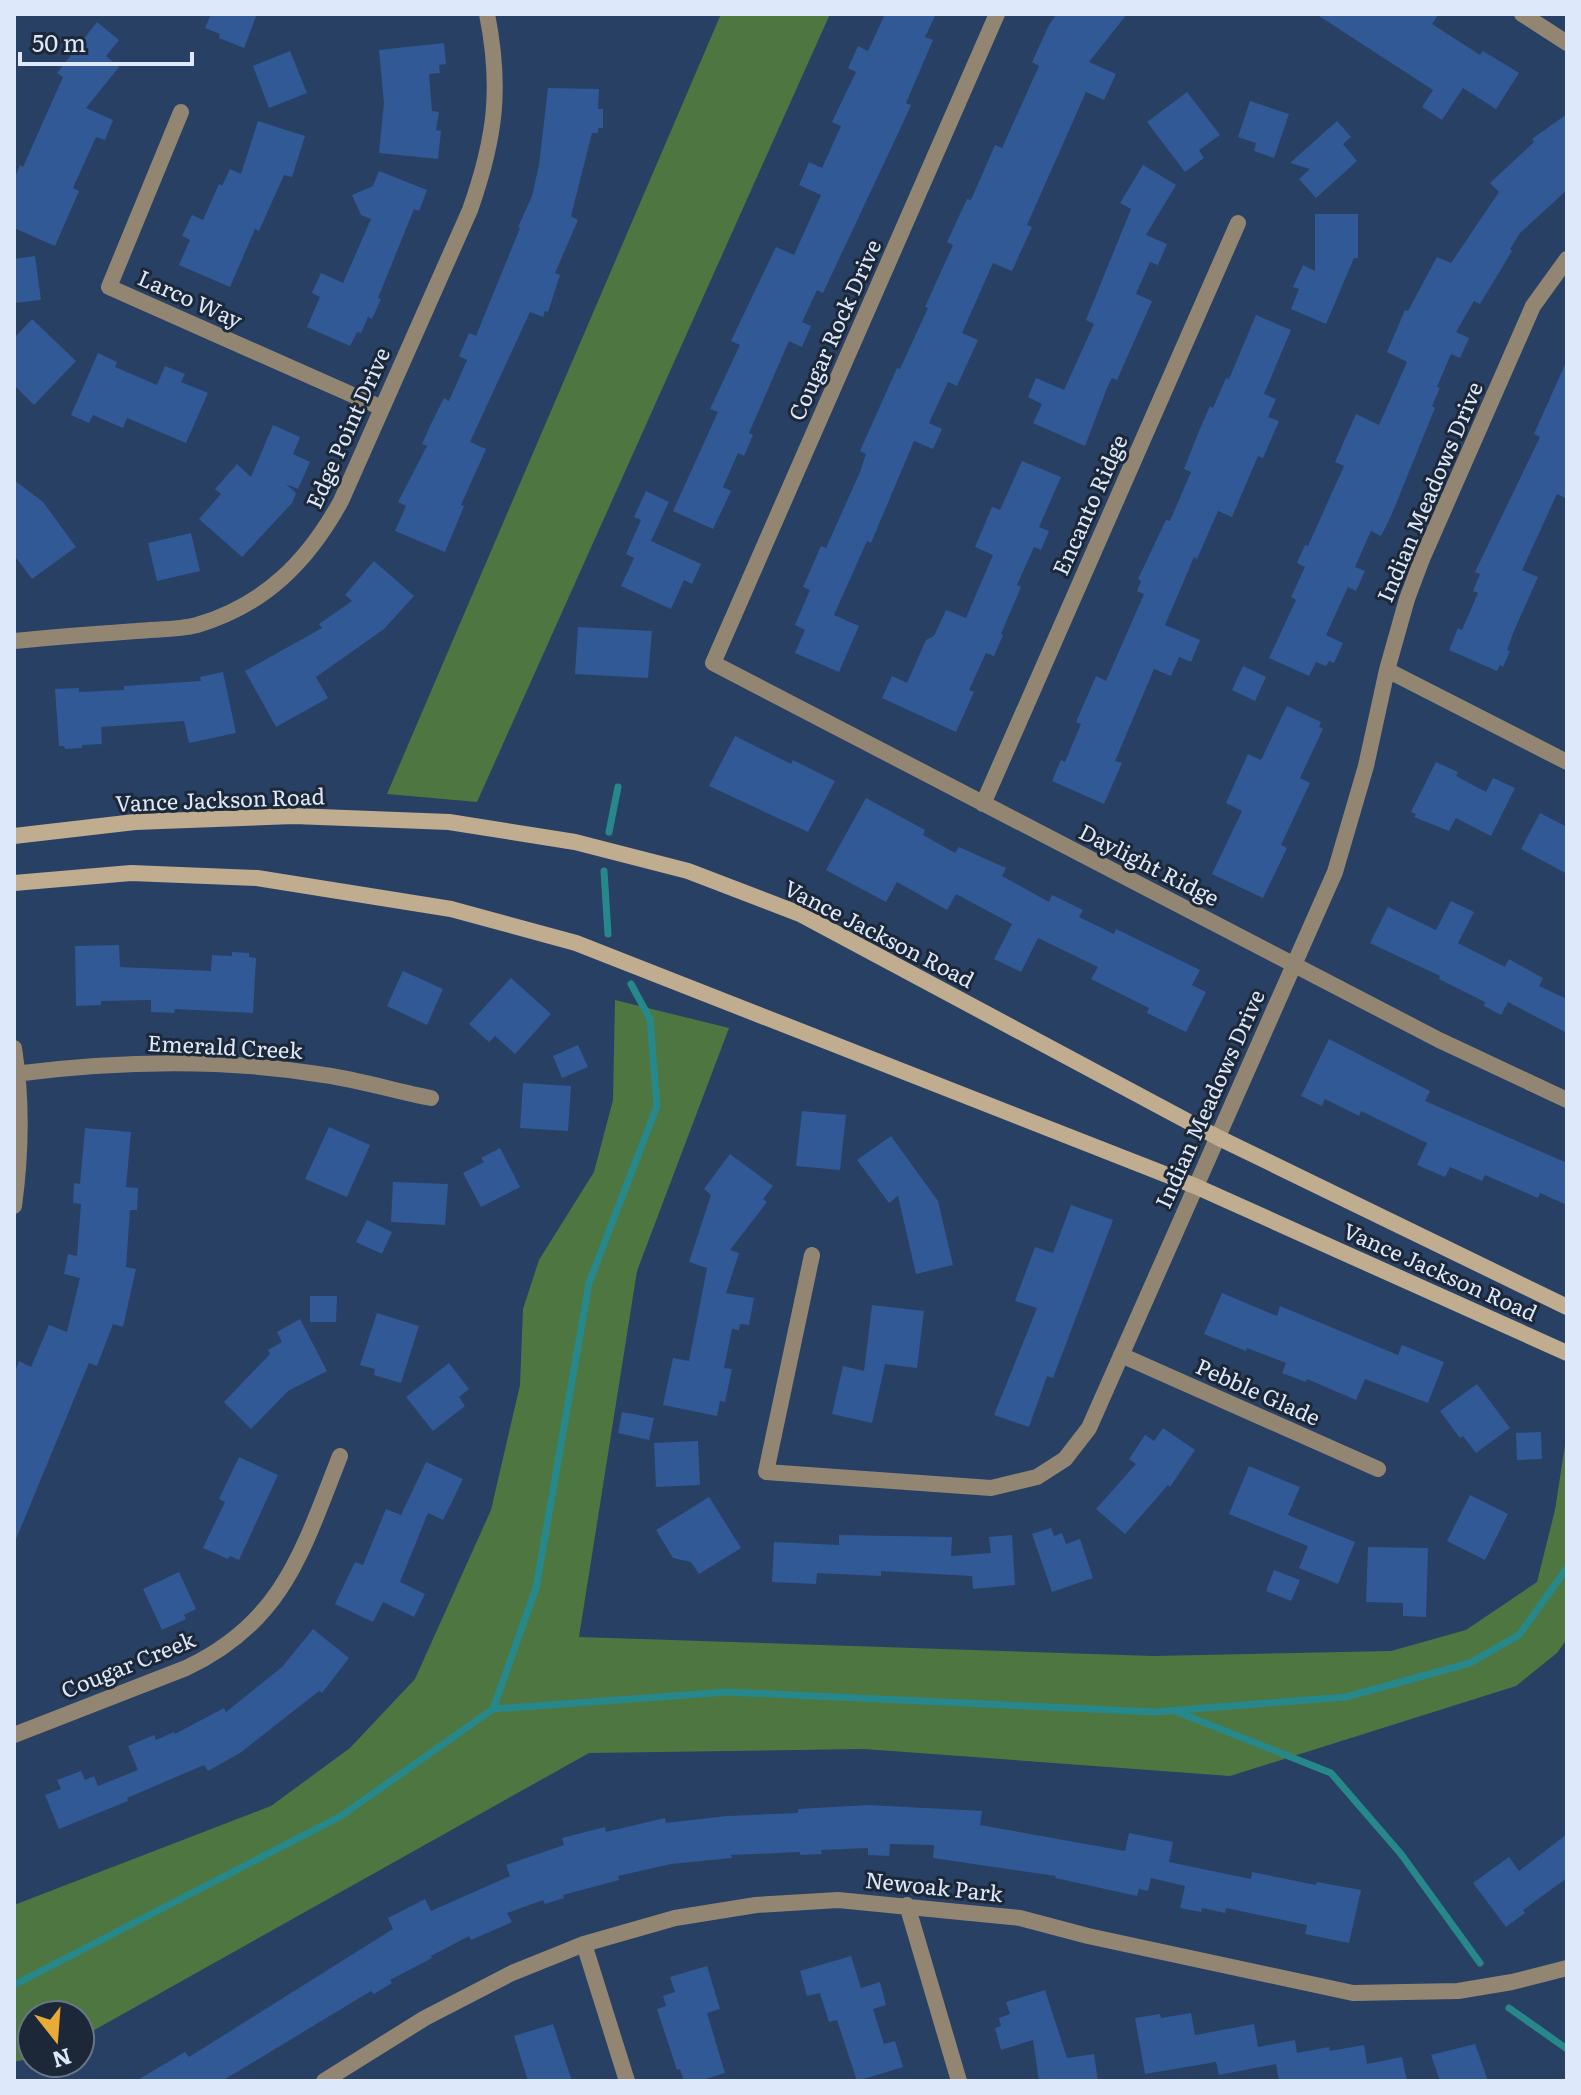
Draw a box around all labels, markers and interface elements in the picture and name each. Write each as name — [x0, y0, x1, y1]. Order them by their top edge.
scale bar — [20, 16, 192, 66]
text: 50 m — [32, 24, 86, 59]
street label: Cougar Rock Drive — [779, 234, 888, 425]
street label: Larco Way — [133, 260, 248, 335]
street label: Edge Point Drive — [296, 341, 397, 513]
street label: Indian Meadows Drive — [1367, 376, 1490, 607]
street label: Encanto Ridge — [1043, 429, 1134, 580]
street label: Vance Jackson Road — [115, 778, 325, 819]
street label: Daylight Ridge — [1074, 814, 1226, 913]
street label: Vance Jackson Road — [779, 870, 981, 995]
street label: Indian Meadows Drive — [1145, 984, 1272, 1213]
street label: Emerald Creek — [147, 1025, 304, 1066]
street label: Vance Jackson Road — [1338, 1213, 1543, 1328]
street label: Pebble Glade — [1191, 1349, 1326, 1433]
street label: Cougar Creek — [55, 1621, 200, 1706]
street label: Newoak Park — [864, 1862, 1005, 1909]
north arrow — [16, 1999, 96, 2079]
text: N — [49, 2041, 76, 2078]

